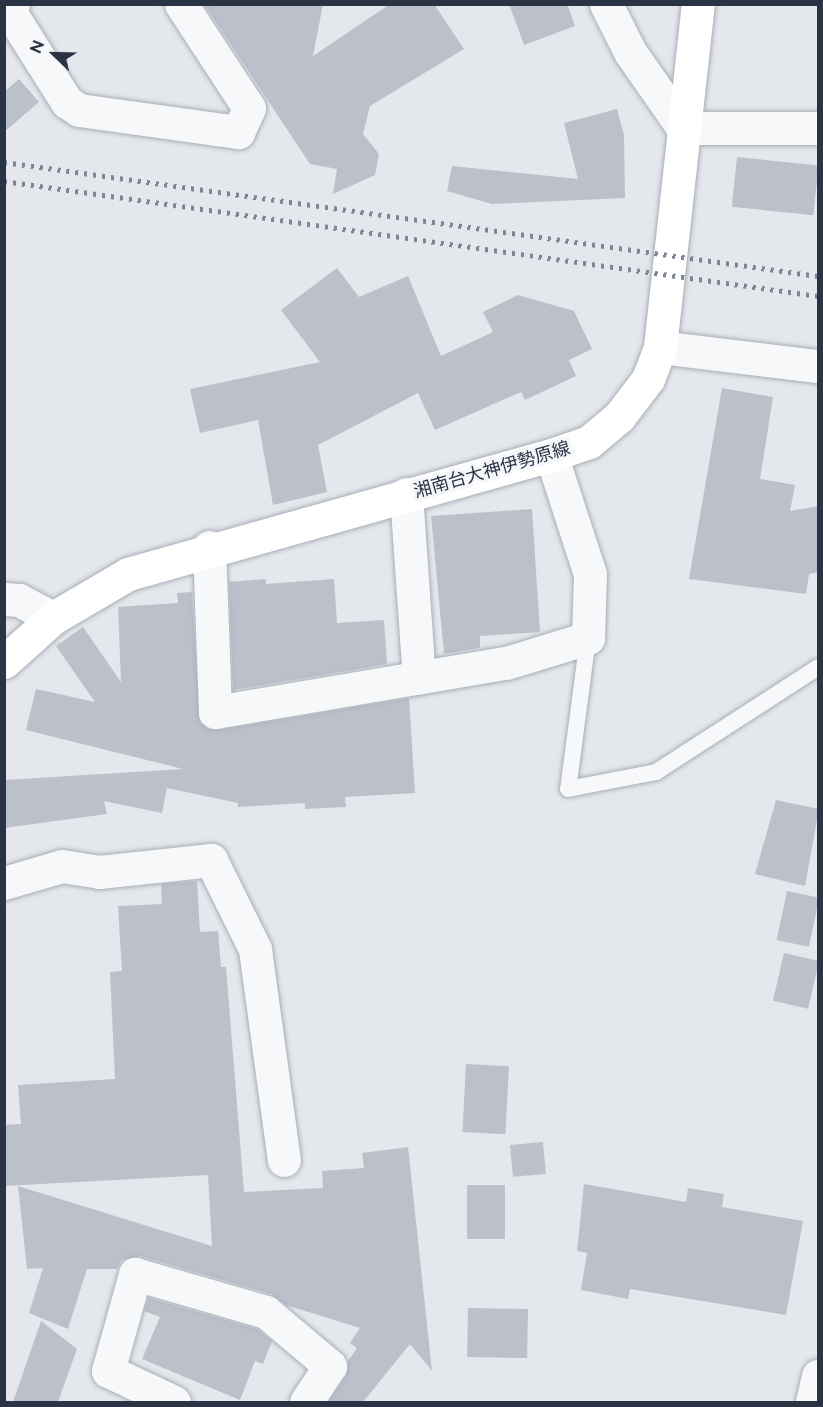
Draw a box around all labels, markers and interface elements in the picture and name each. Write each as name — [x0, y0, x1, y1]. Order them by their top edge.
north arrow — [24, 24, 84, 84]
text: N — [26, 37, 48, 56]
street label: 湘南台大神伊勢原線 — [411, 437, 573, 503]

